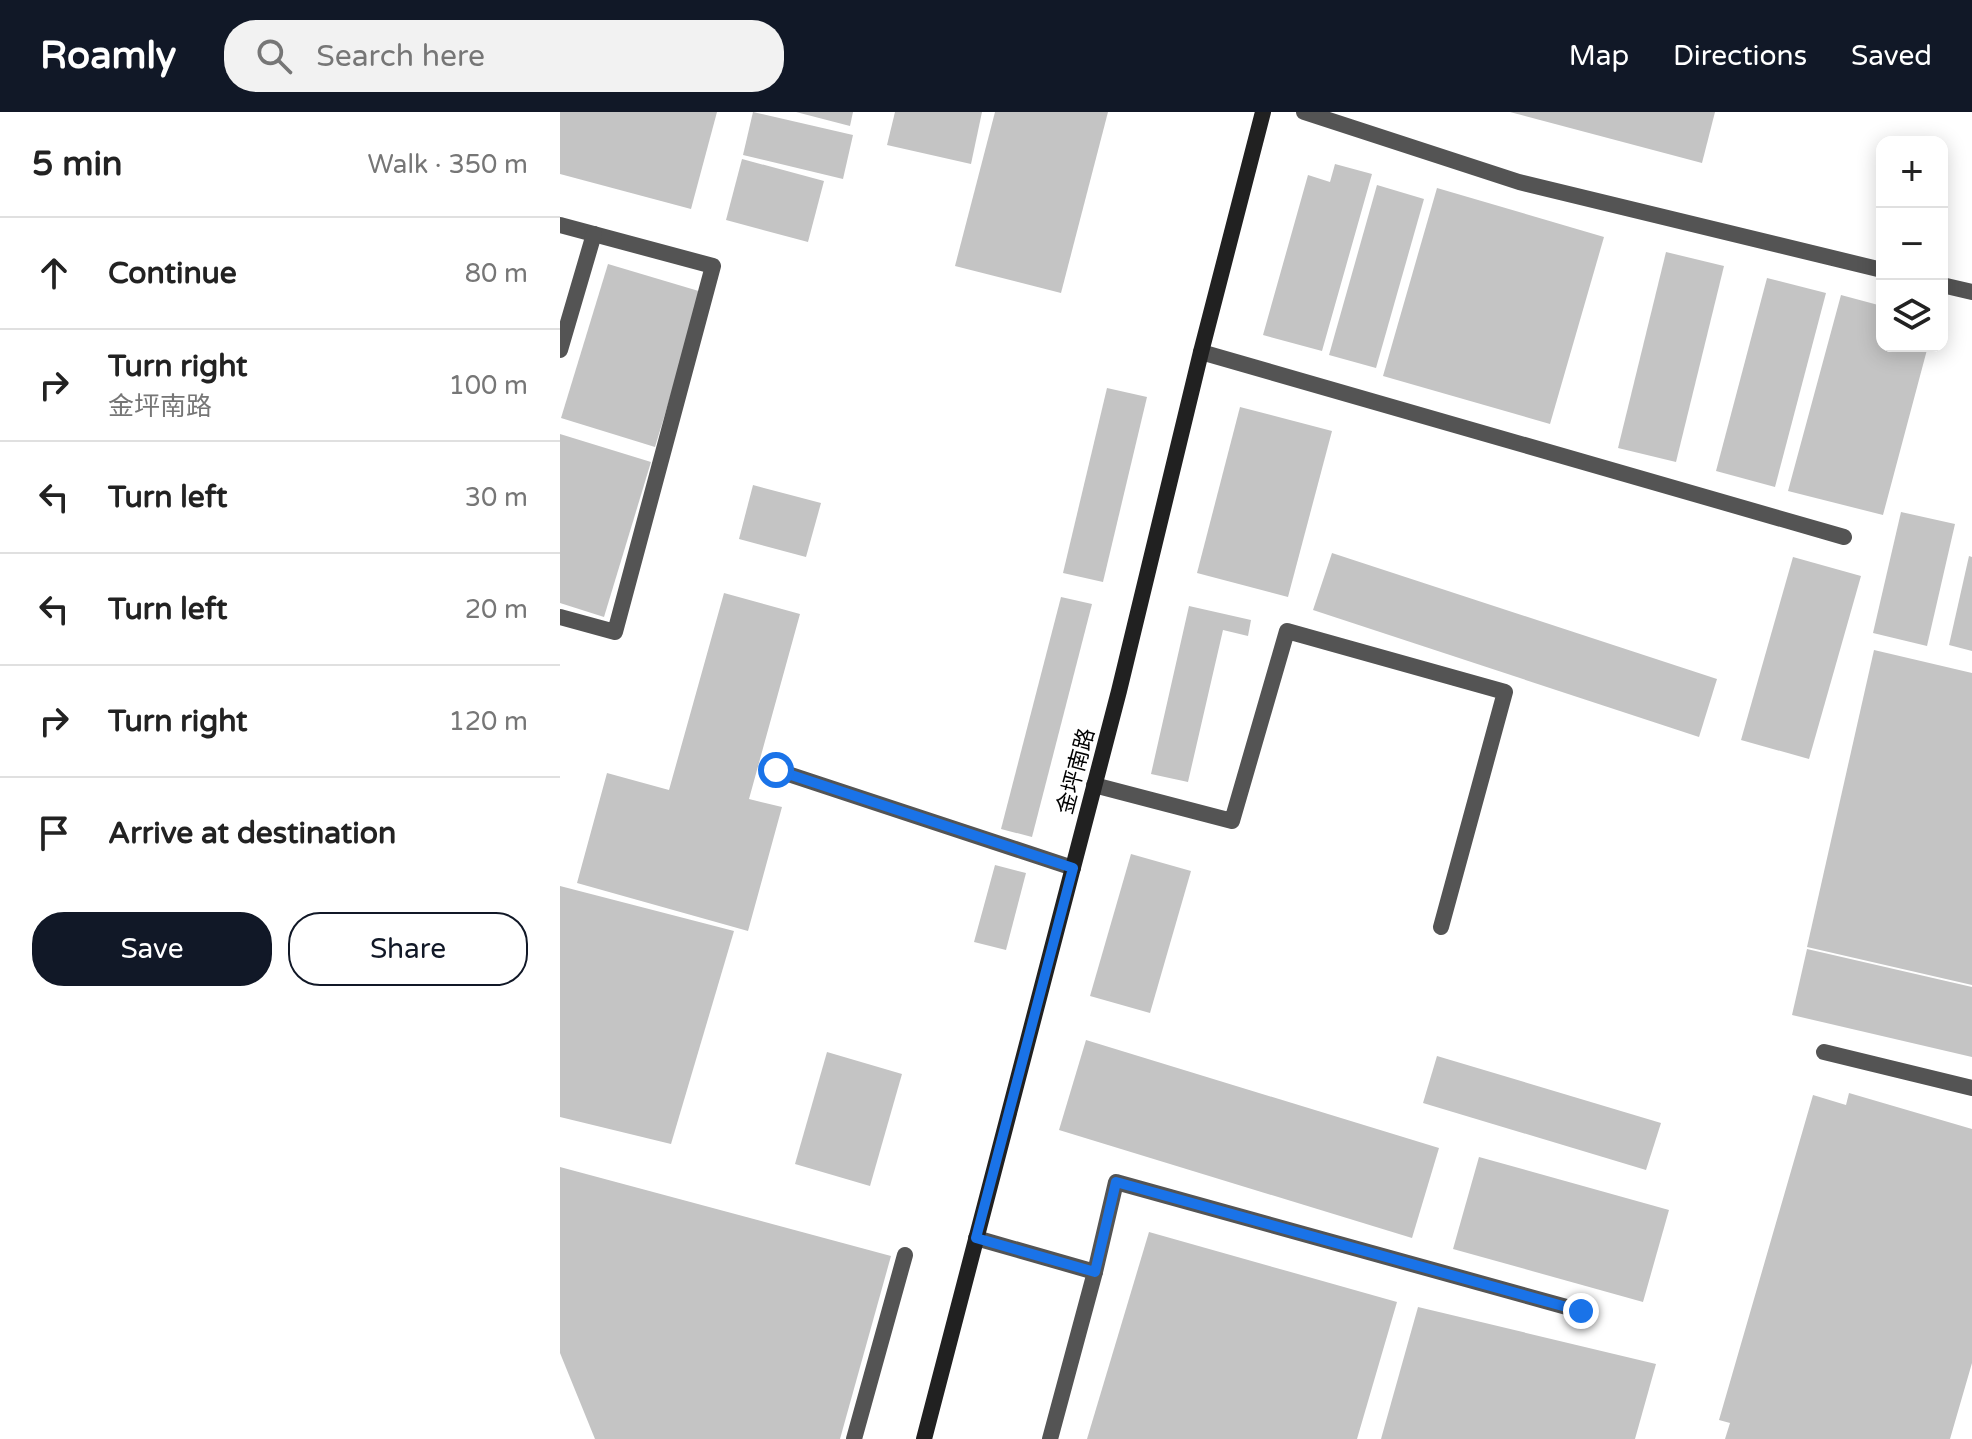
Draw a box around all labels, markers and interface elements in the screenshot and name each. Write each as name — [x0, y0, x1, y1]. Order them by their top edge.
search box — [224, 20, 784, 92]
text: Roamly — [40, 33, 176, 79]
icon: search — [252, 34, 296, 78]
text: Search here — [316, 38, 485, 75]
text: Map — [1569, 39, 1629, 73]
text: Directions — [1673, 39, 1807, 73]
text: Saved — [1851, 39, 1932, 73]
map controls — [1876, 136, 1948, 352]
button: + — [1876, 136, 1948, 208]
text: 5 min — [32, 144, 123, 185]
text: Walk · 350 m — [368, 149, 528, 180]
button: − — [1876, 208, 1948, 280]
icon: ahead — [32, 251, 76, 295]
text: Continue — [108, 255, 237, 292]
text: 80 m — [465, 258, 528, 289]
button: layers — [1876, 280, 1948, 352]
text: Turn right — [108, 348, 248, 385]
icon: right — [32, 363, 76, 407]
text: 100 m — [448, 370, 528, 401]
text: 金坪南路 — [108, 391, 212, 422]
icon: left — [32, 475, 76, 519]
text: Turn left — [108, 479, 227, 516]
text: 30 m — [465, 482, 528, 513]
icon: left — [32, 587, 76, 631]
text: Turn left — [108, 591, 227, 628]
text: 20 m — [465, 594, 528, 625]
icon: right — [32, 699, 76, 743]
text: Turn right — [108, 703, 248, 740]
text: 120 m — [448, 706, 528, 737]
street label: 金坪南路 — [1052, 725, 1100, 817]
route start — [758, 752, 794, 788]
icon: arrive — [32, 811, 76, 855]
text: Arrive at destination — [108, 815, 396, 852]
button: Save — [32, 912, 272, 986]
button: Share — [288, 912, 528, 986]
route end — [1563, 1293, 1599, 1329]

